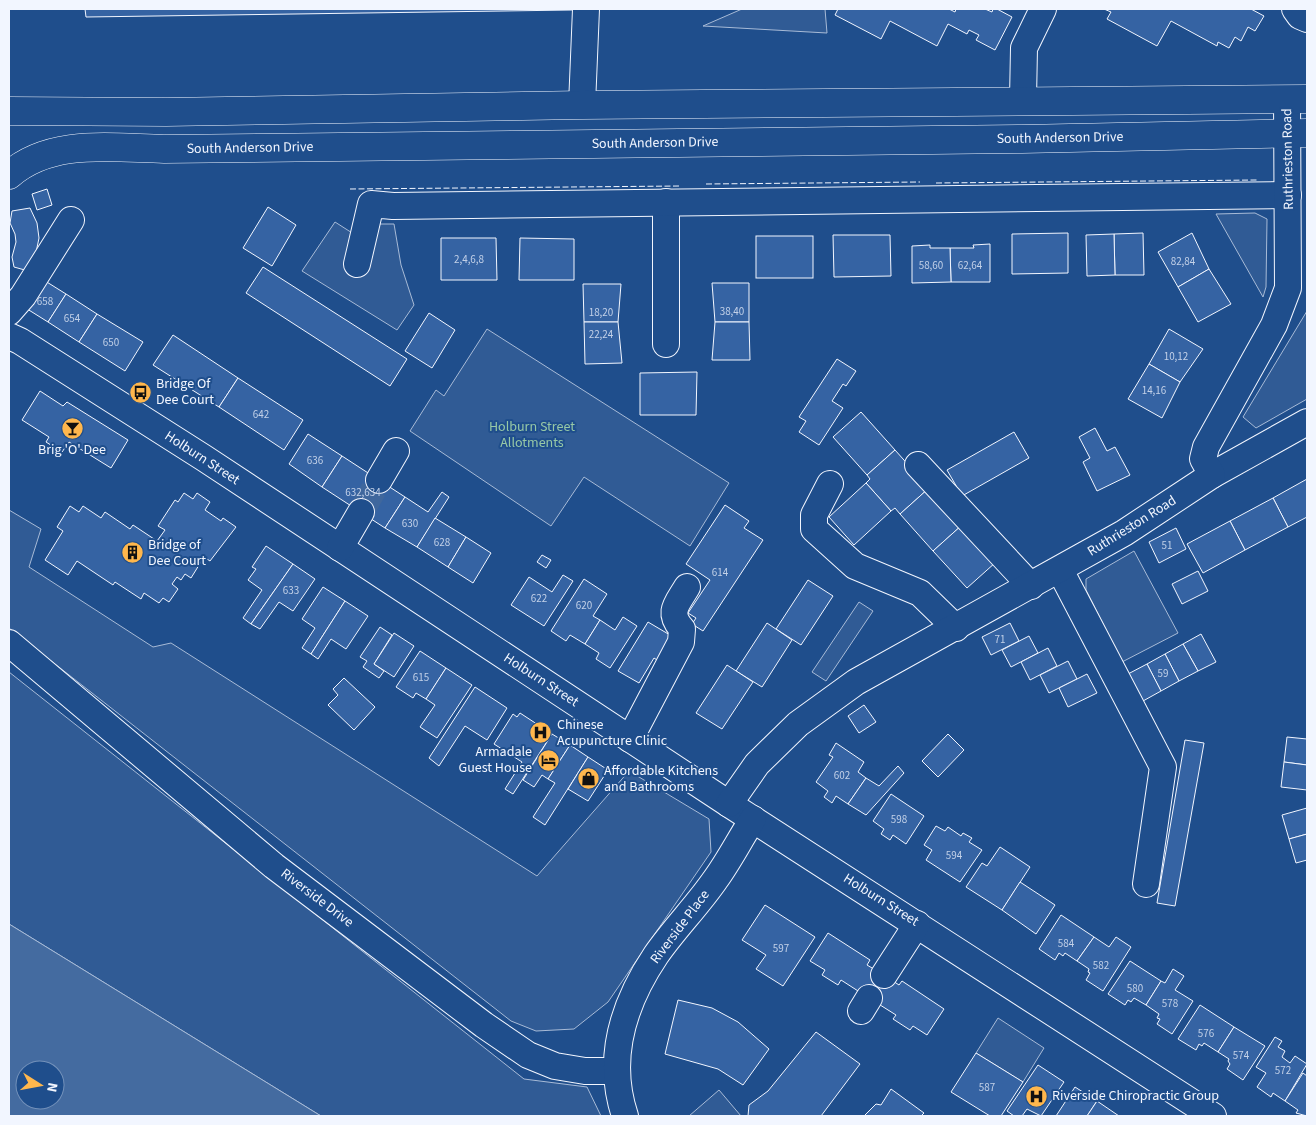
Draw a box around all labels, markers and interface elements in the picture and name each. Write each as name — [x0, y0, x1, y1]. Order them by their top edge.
street label: Ruthrieston Road — [1277, 108, 1299, 210]
street label: South Anderson Drive — [996, 127, 1124, 149]
street label: South Anderson Drive — [591, 132, 719, 154]
street label: South Anderson Drive — [186, 137, 314, 159]
house number: 2,4,6,8 — [454, 252, 485, 267]
house number: 82,84 — [1171, 254, 1196, 269]
house number: 58,60 — [919, 258, 943, 273]
house number: 62,64 — [958, 258, 983, 273]
house number: 658 — [37, 294, 54, 309]
house number: 38,40 — [720, 304, 744, 319]
house number: 18,20 — [589, 305, 613, 320]
house number: 654 — [64, 311, 81, 326]
house number: 22,24 — [589, 327, 614, 342]
house number: 650 — [103, 335, 119, 350]
house number: 10,12 — [1164, 349, 1188, 364]
place label: Bridge Of Dee Court — [156, 374, 214, 410]
bus stop icon: Bridge Of Dee Court — [128, 380, 152, 404]
house number: 14,16 — [1142, 383, 1167, 398]
house number: 642 — [253, 407, 269, 422]
bar icon: Brig 'O' Dee — [60, 416, 84, 440]
park label: Holburn Street Allotments — [489, 417, 575, 453]
street label: Holburn Street — [160, 426, 244, 490]
place label: Brig 'O' Dee — [38, 440, 106, 460]
house number: 636 — [307, 453, 324, 468]
house number: 632,634 — [345, 485, 381, 500]
street label: Ruthrieston Road — [1084, 491, 1180, 561]
house number: 630 — [402, 516, 418, 531]
place label: Bridge of Dee Court — [148, 535, 206, 571]
house number: 628 — [434, 535, 451, 550]
house number: 51 — [1162, 538, 1172, 553]
building icon: Bridge of Dee Court — [120, 541, 144, 565]
house number: 614 — [712, 565, 729, 580]
house number: 633 — [283, 583, 299, 598]
house number: 622 — [531, 591, 547, 606]
house number: 620 — [576, 598, 592, 613]
house number: 71 — [995, 632, 1005, 647]
street label: Holburn Street — [499, 648, 583, 712]
house number: 59 — [1158, 666, 1168, 681]
house number: 615 — [413, 670, 429, 685]
place label: Chinese Acupuncture Clinic — [557, 715, 668, 751]
hospital icon: Chinese Acupuncture Clinic — [529, 721, 553, 745]
place label: Armadale Guest House — [459, 742, 532, 778]
hotel icon: Armadale Guest House — [536, 748, 560, 772]
place label: Affordable Kitchens and Bathrooms — [604, 761, 718, 797]
shop icon: Affordable Kitchens and Bathrooms — [576, 767, 600, 791]
house number: 602 — [834, 768, 850, 783]
house number: 598 — [891, 812, 908, 827]
house number: 594 — [946, 848, 963, 863]
street label: Riverside Drive — [276, 864, 358, 932]
street label: Holburn Street — [839, 869, 923, 931]
street label: Riverside Place — [646, 886, 715, 968]
house number: 584 — [1058, 936, 1075, 951]
house number: 597 — [773, 941, 789, 956]
house number: 582 — [1093, 958, 1109, 973]
house number: 580 — [1127, 981, 1143, 996]
house number: 578 — [1162, 996, 1179, 1011]
house number: 576 — [1198, 1026, 1215, 1041]
house number: 574 — [1233, 1048, 1250, 1063]
north arrow — [15, 1060, 65, 1110]
house number: 572 — [1275, 1063, 1291, 1078]
house number: 587 — [979, 1080, 995, 1095]
text: N — [41, 1081, 62, 1094]
hospital icon: Riverside Chiropractic Group — [1024, 1084, 1048, 1108]
place label: Riverside Chiropractic Group — [1052, 1086, 1219, 1106]

